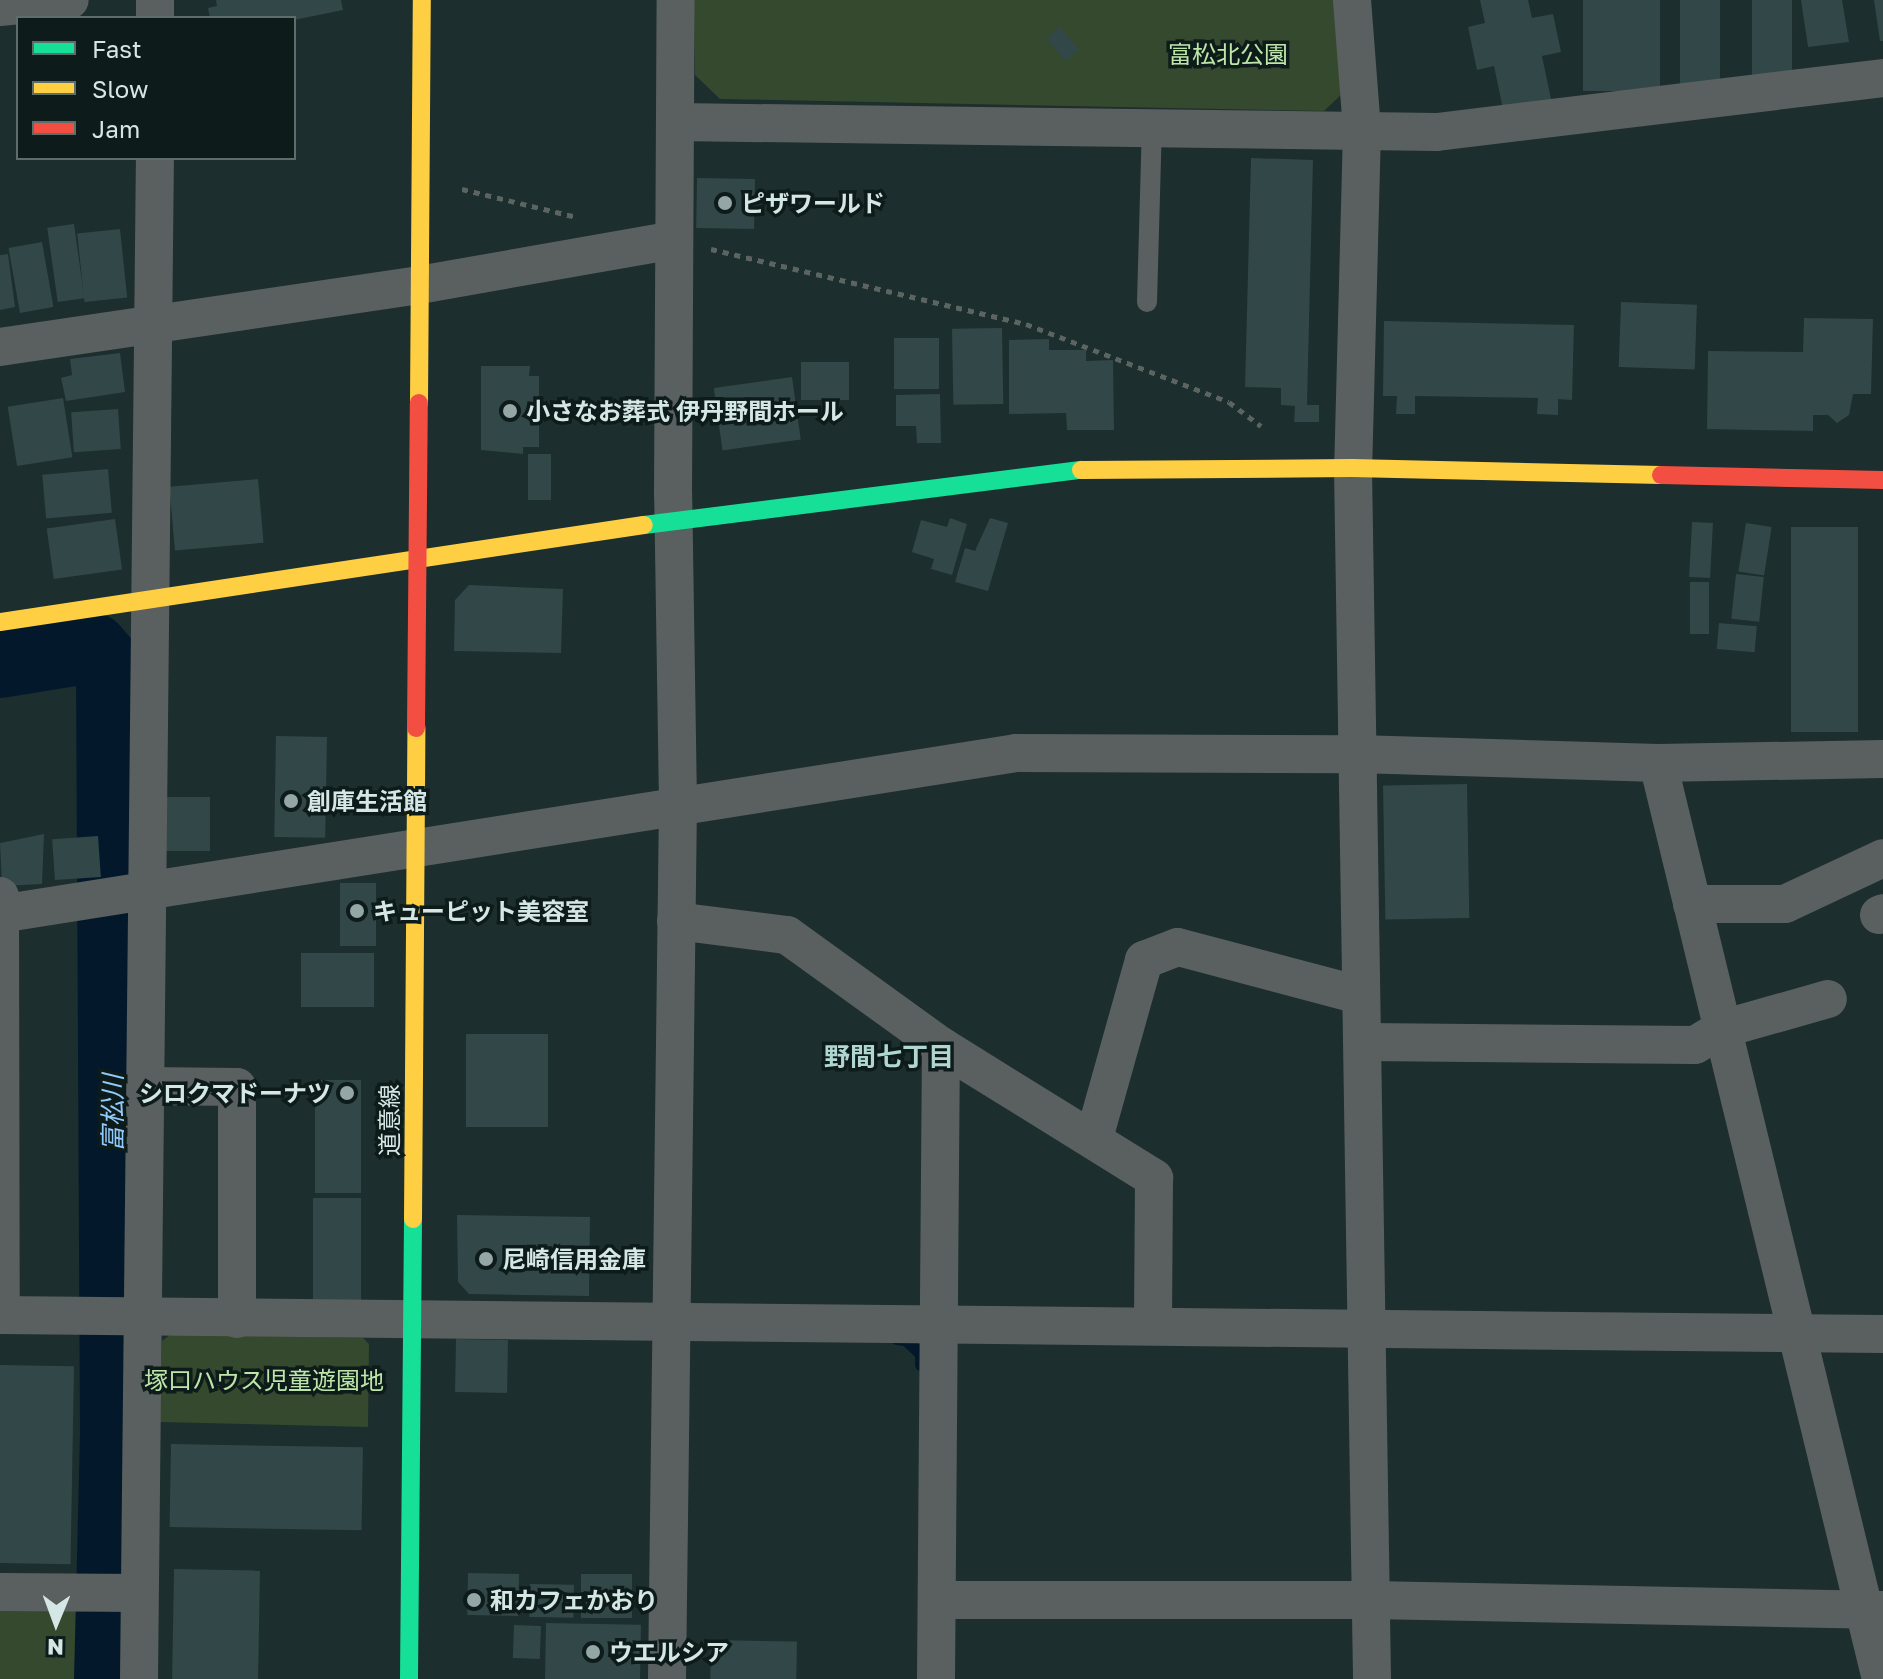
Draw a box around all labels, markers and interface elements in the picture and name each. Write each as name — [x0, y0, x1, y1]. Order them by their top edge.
legend — [16, 16, 296, 160]
text: Fast — [92, 34, 142, 63]
park label: 富松北公園 — [1168, 40, 1288, 68]
text: Slow — [92, 74, 148, 103]
text: Jam — [92, 114, 140, 143]
place label: ピザワールド — [741, 189, 885, 217]
marker: ピザワールド — [716, 194, 734, 212]
place label: 小さなお葬式 伊丹野間ホール — [526, 397, 844, 425]
marker: 小さなお葬式 伊丹野間ホール — [501, 402, 519, 420]
place label: 創庫生活館 — [307, 787, 427, 815]
marker: 創庫生活館 — [282, 792, 300, 810]
place label: キューピット美容室 — [373, 897, 589, 925]
marker: キューピット美容室 — [348, 902, 366, 920]
district label: 野間七丁目 — [824, 1041, 954, 1073]
water label: 富松川 — [97, 1074, 129, 1152]
place label: シロクマドーナツ — [139, 1079, 331, 1107]
marker: シロクマドーナツ — [338, 1084, 356, 1102]
street label: 道意線 — [375, 1084, 403, 1156]
place label: 尼崎信用金庫 — [502, 1245, 646, 1273]
marker: 尼崎信用金庫 — [477, 1250, 495, 1268]
park label: 塚口ハウス児童遊園地 — [144, 1366, 384, 1394]
north arrow — [16, 1583, 96, 1663]
place label: 和カフェかおり — [490, 1586, 658, 1614]
marker: 和カフェかおり — [465, 1591, 483, 1609]
text: N — [47, 1634, 64, 1661]
place label: ウエルシア — [609, 1638, 729, 1666]
marker: ウエルシア — [584, 1643, 602, 1661]

